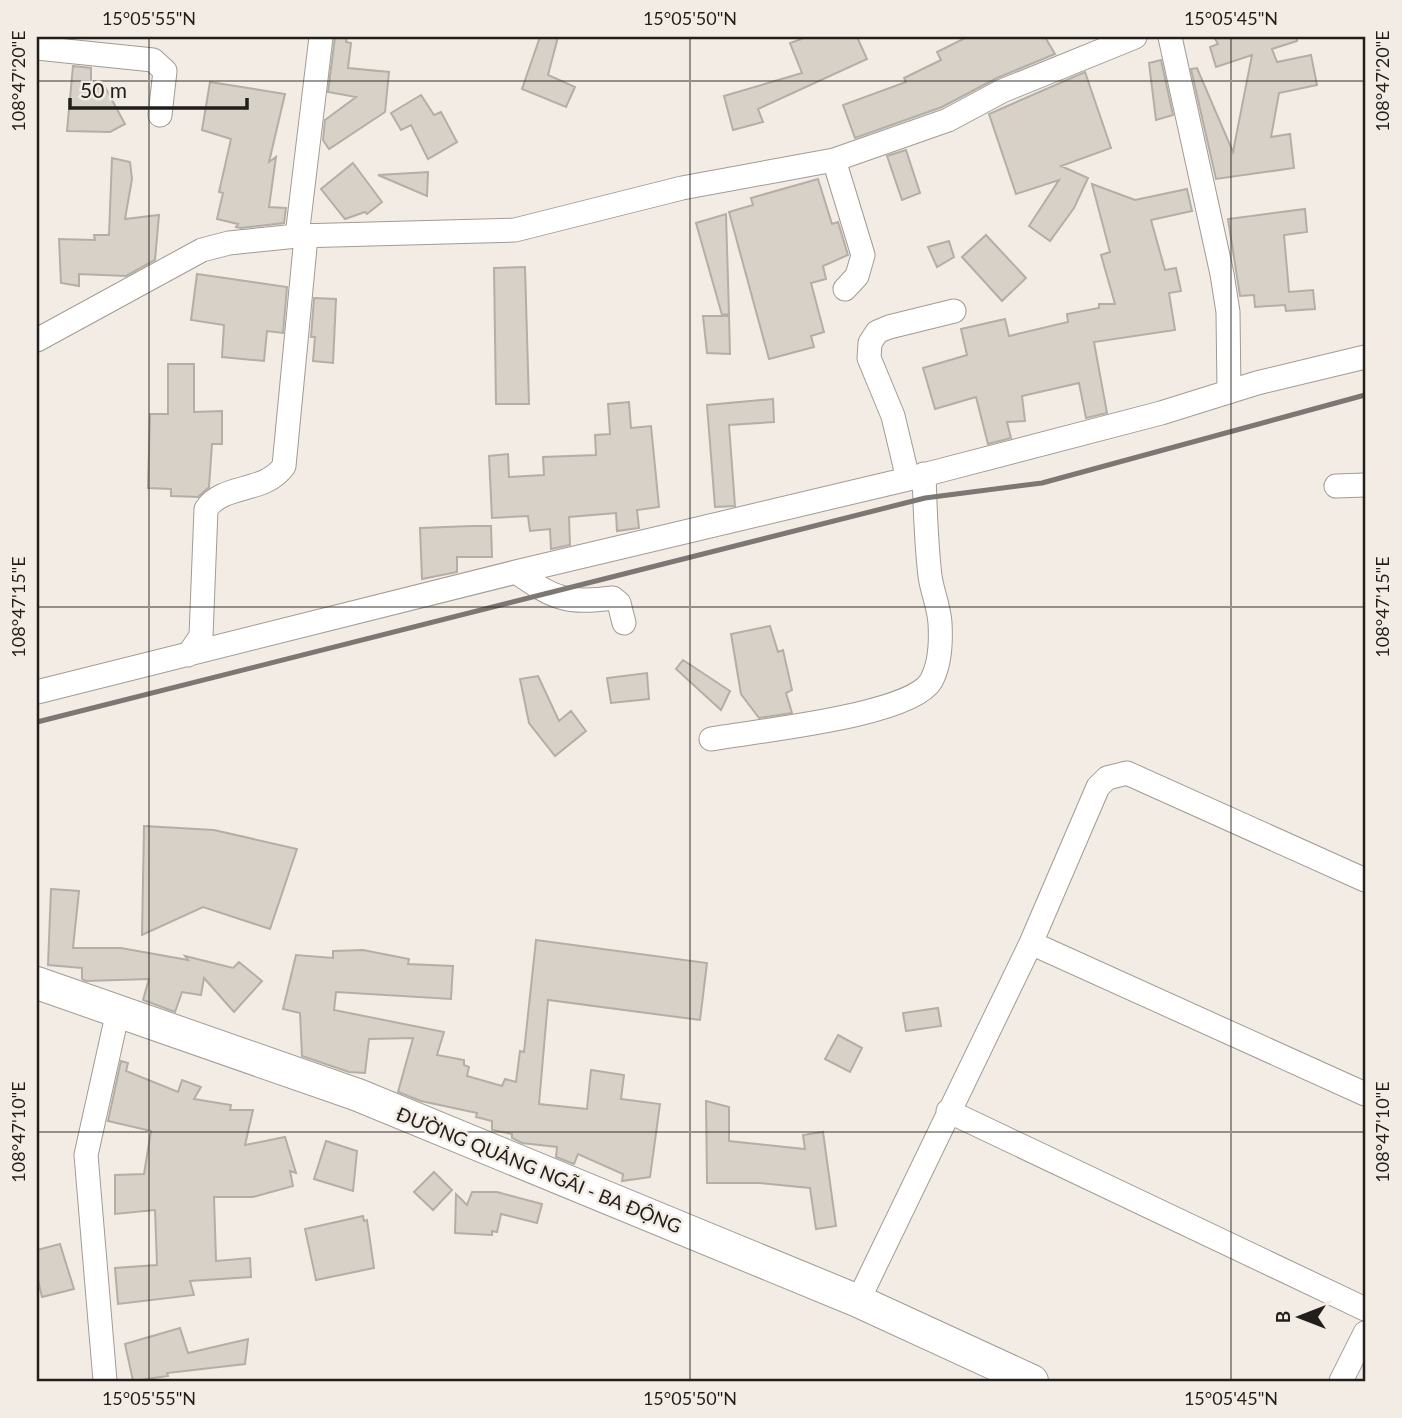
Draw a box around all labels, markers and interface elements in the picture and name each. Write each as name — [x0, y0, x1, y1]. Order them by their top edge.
text: 15°05'55"N — [102, 7, 196, 29]
text: 15°05'50"N — [643, 7, 737, 29]
text: 15°05'45"N — [1184, 7, 1278, 29]
text: 108°47'20"E — [7, 30, 29, 132]
text: 108°47'20"E — [1371, 30, 1393, 132]
scale bar — [70, 66, 247, 110]
text: 50 m — [80, 77, 127, 102]
text: 108°47'15"E — [7, 556, 29, 658]
text: 108°47'15"E — [1371, 556, 1393, 658]
text: 108°47'10"E — [7, 1081, 29, 1183]
text: 108°47'10"E — [1371, 1081, 1393, 1183]
street label: ĐƯỜNG QUẢNG NGÃI - BA ĐỘNG — [393, 1102, 685, 1237]
north arrow — [1266, 1282, 1336, 1352]
text: B — [1271, 1311, 1294, 1323]
text: 15°05'55"N — [102, 1387, 196, 1409]
text: 15°05'50"N — [643, 1387, 737, 1409]
text: 15°05'45"N — [1184, 1387, 1278, 1409]

